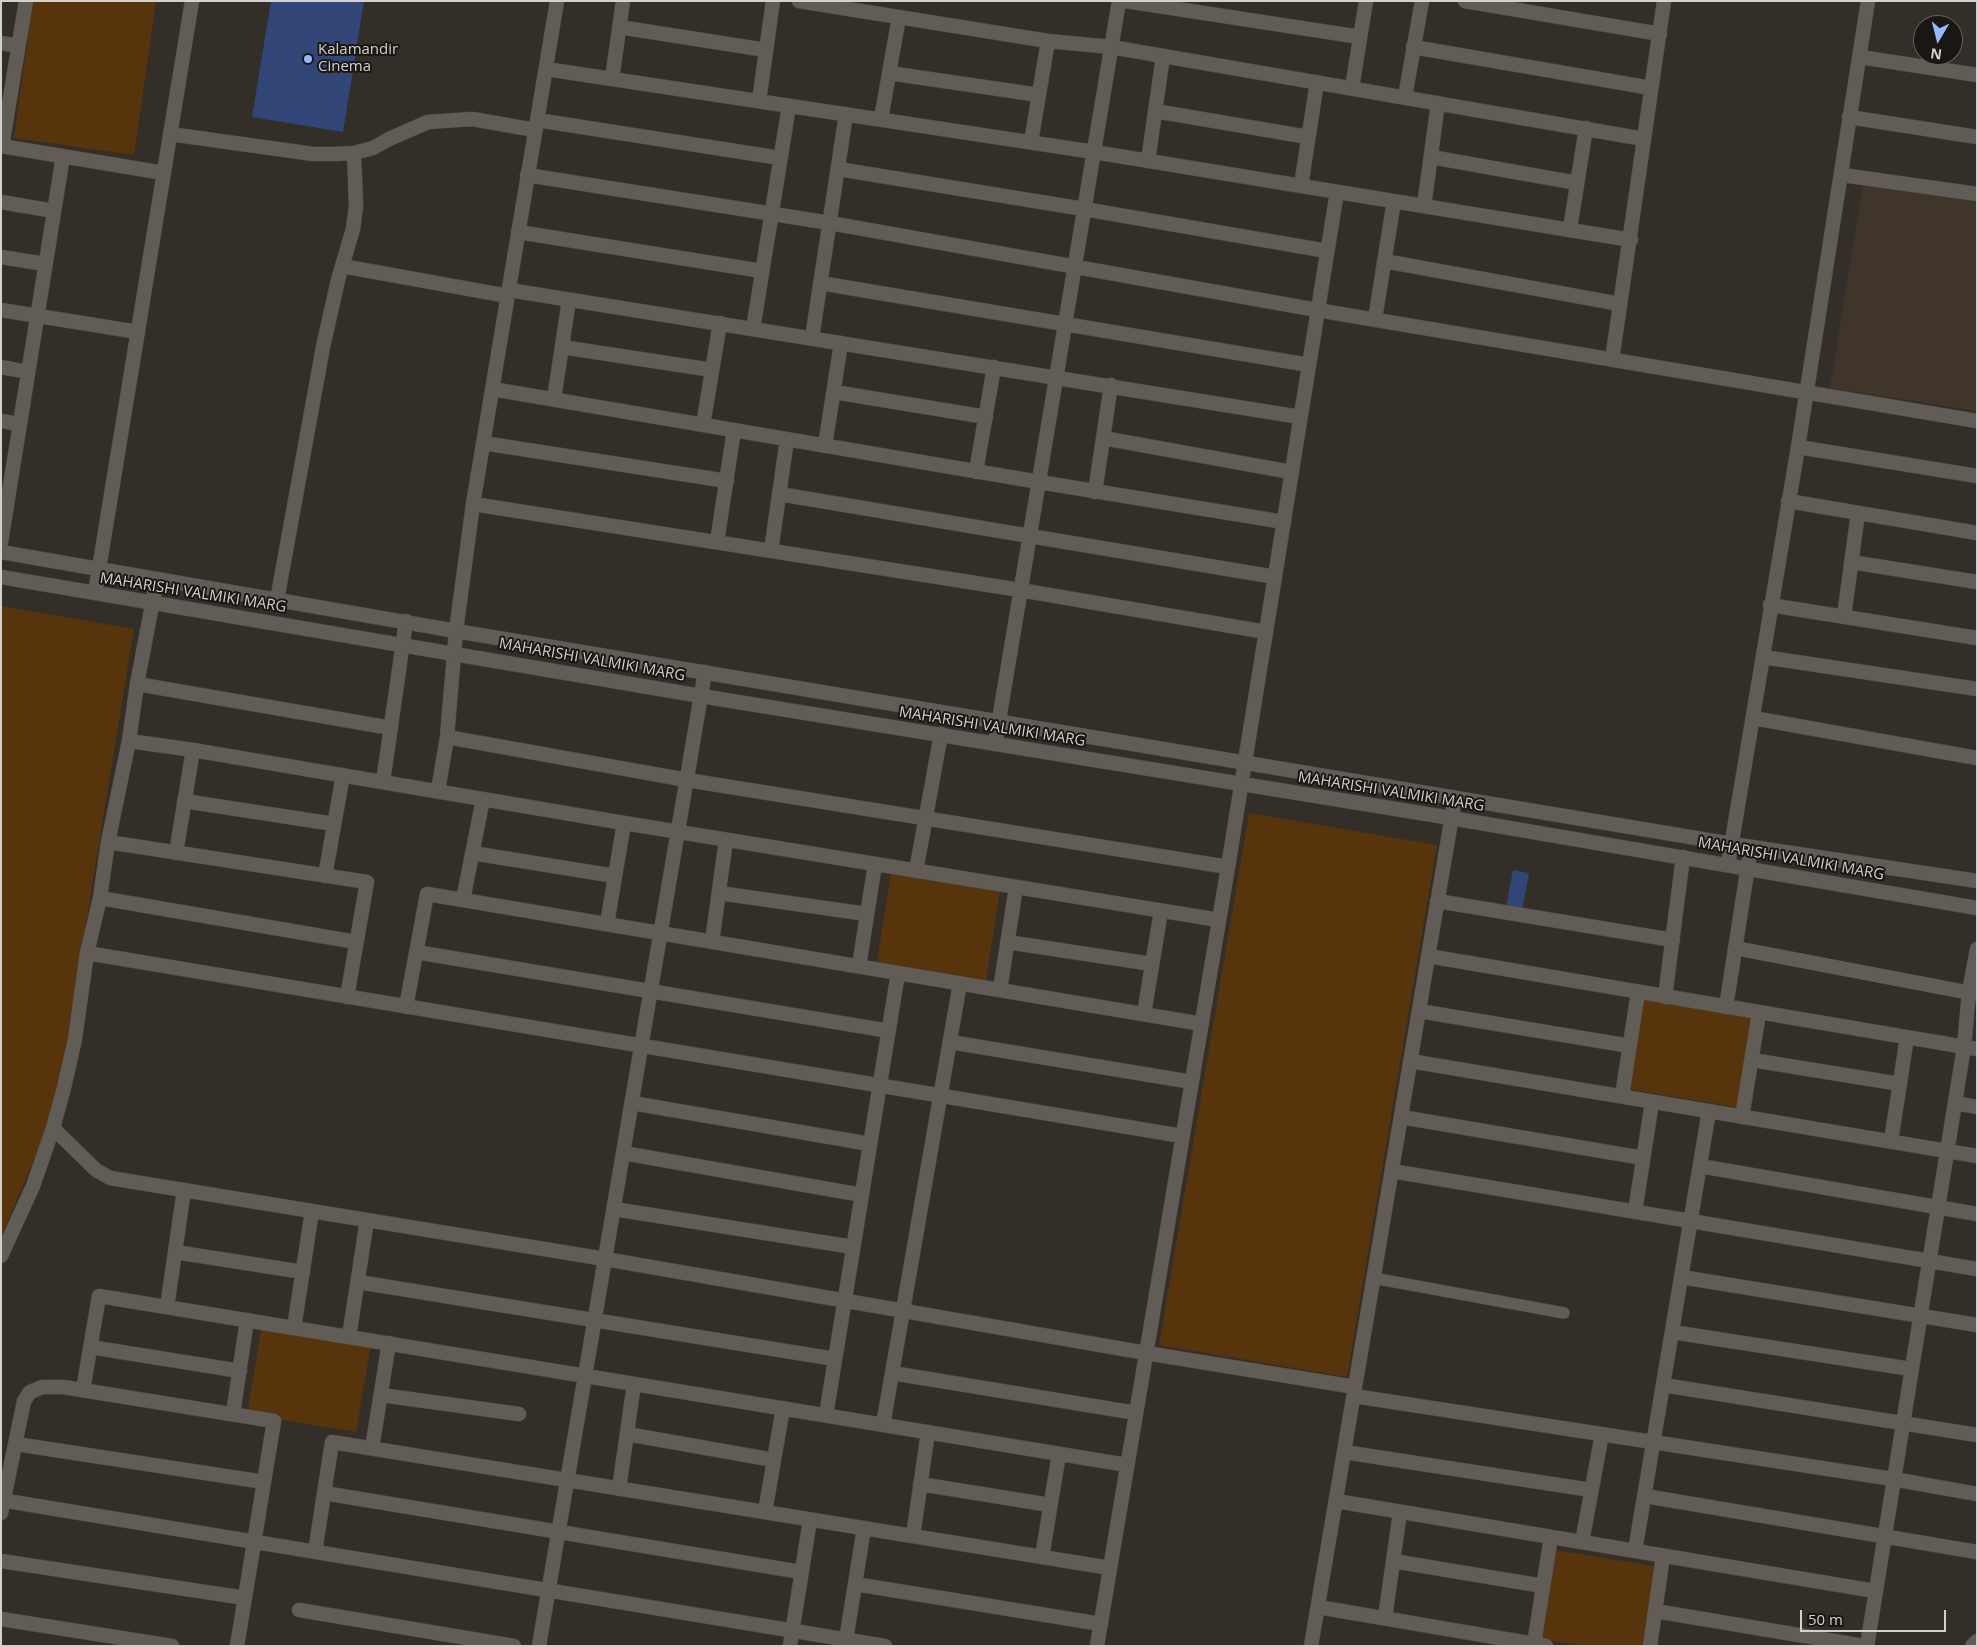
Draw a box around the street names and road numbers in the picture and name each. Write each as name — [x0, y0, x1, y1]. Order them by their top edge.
street label: MAHARISHI VALMIKI MARG — [98, 569, 288, 617]
street label: MAHARISHI VALMIKI MARG — [498, 635, 686, 685]
street label: MAHARISHI VALMIKI MARG — [897, 703, 1087, 751]
street label: MAHARISHI VALMIKI MARG — [1296, 768, 1486, 816]
street label: MAHARISHI VALMIKI MARG — [1697, 834, 1885, 884]

